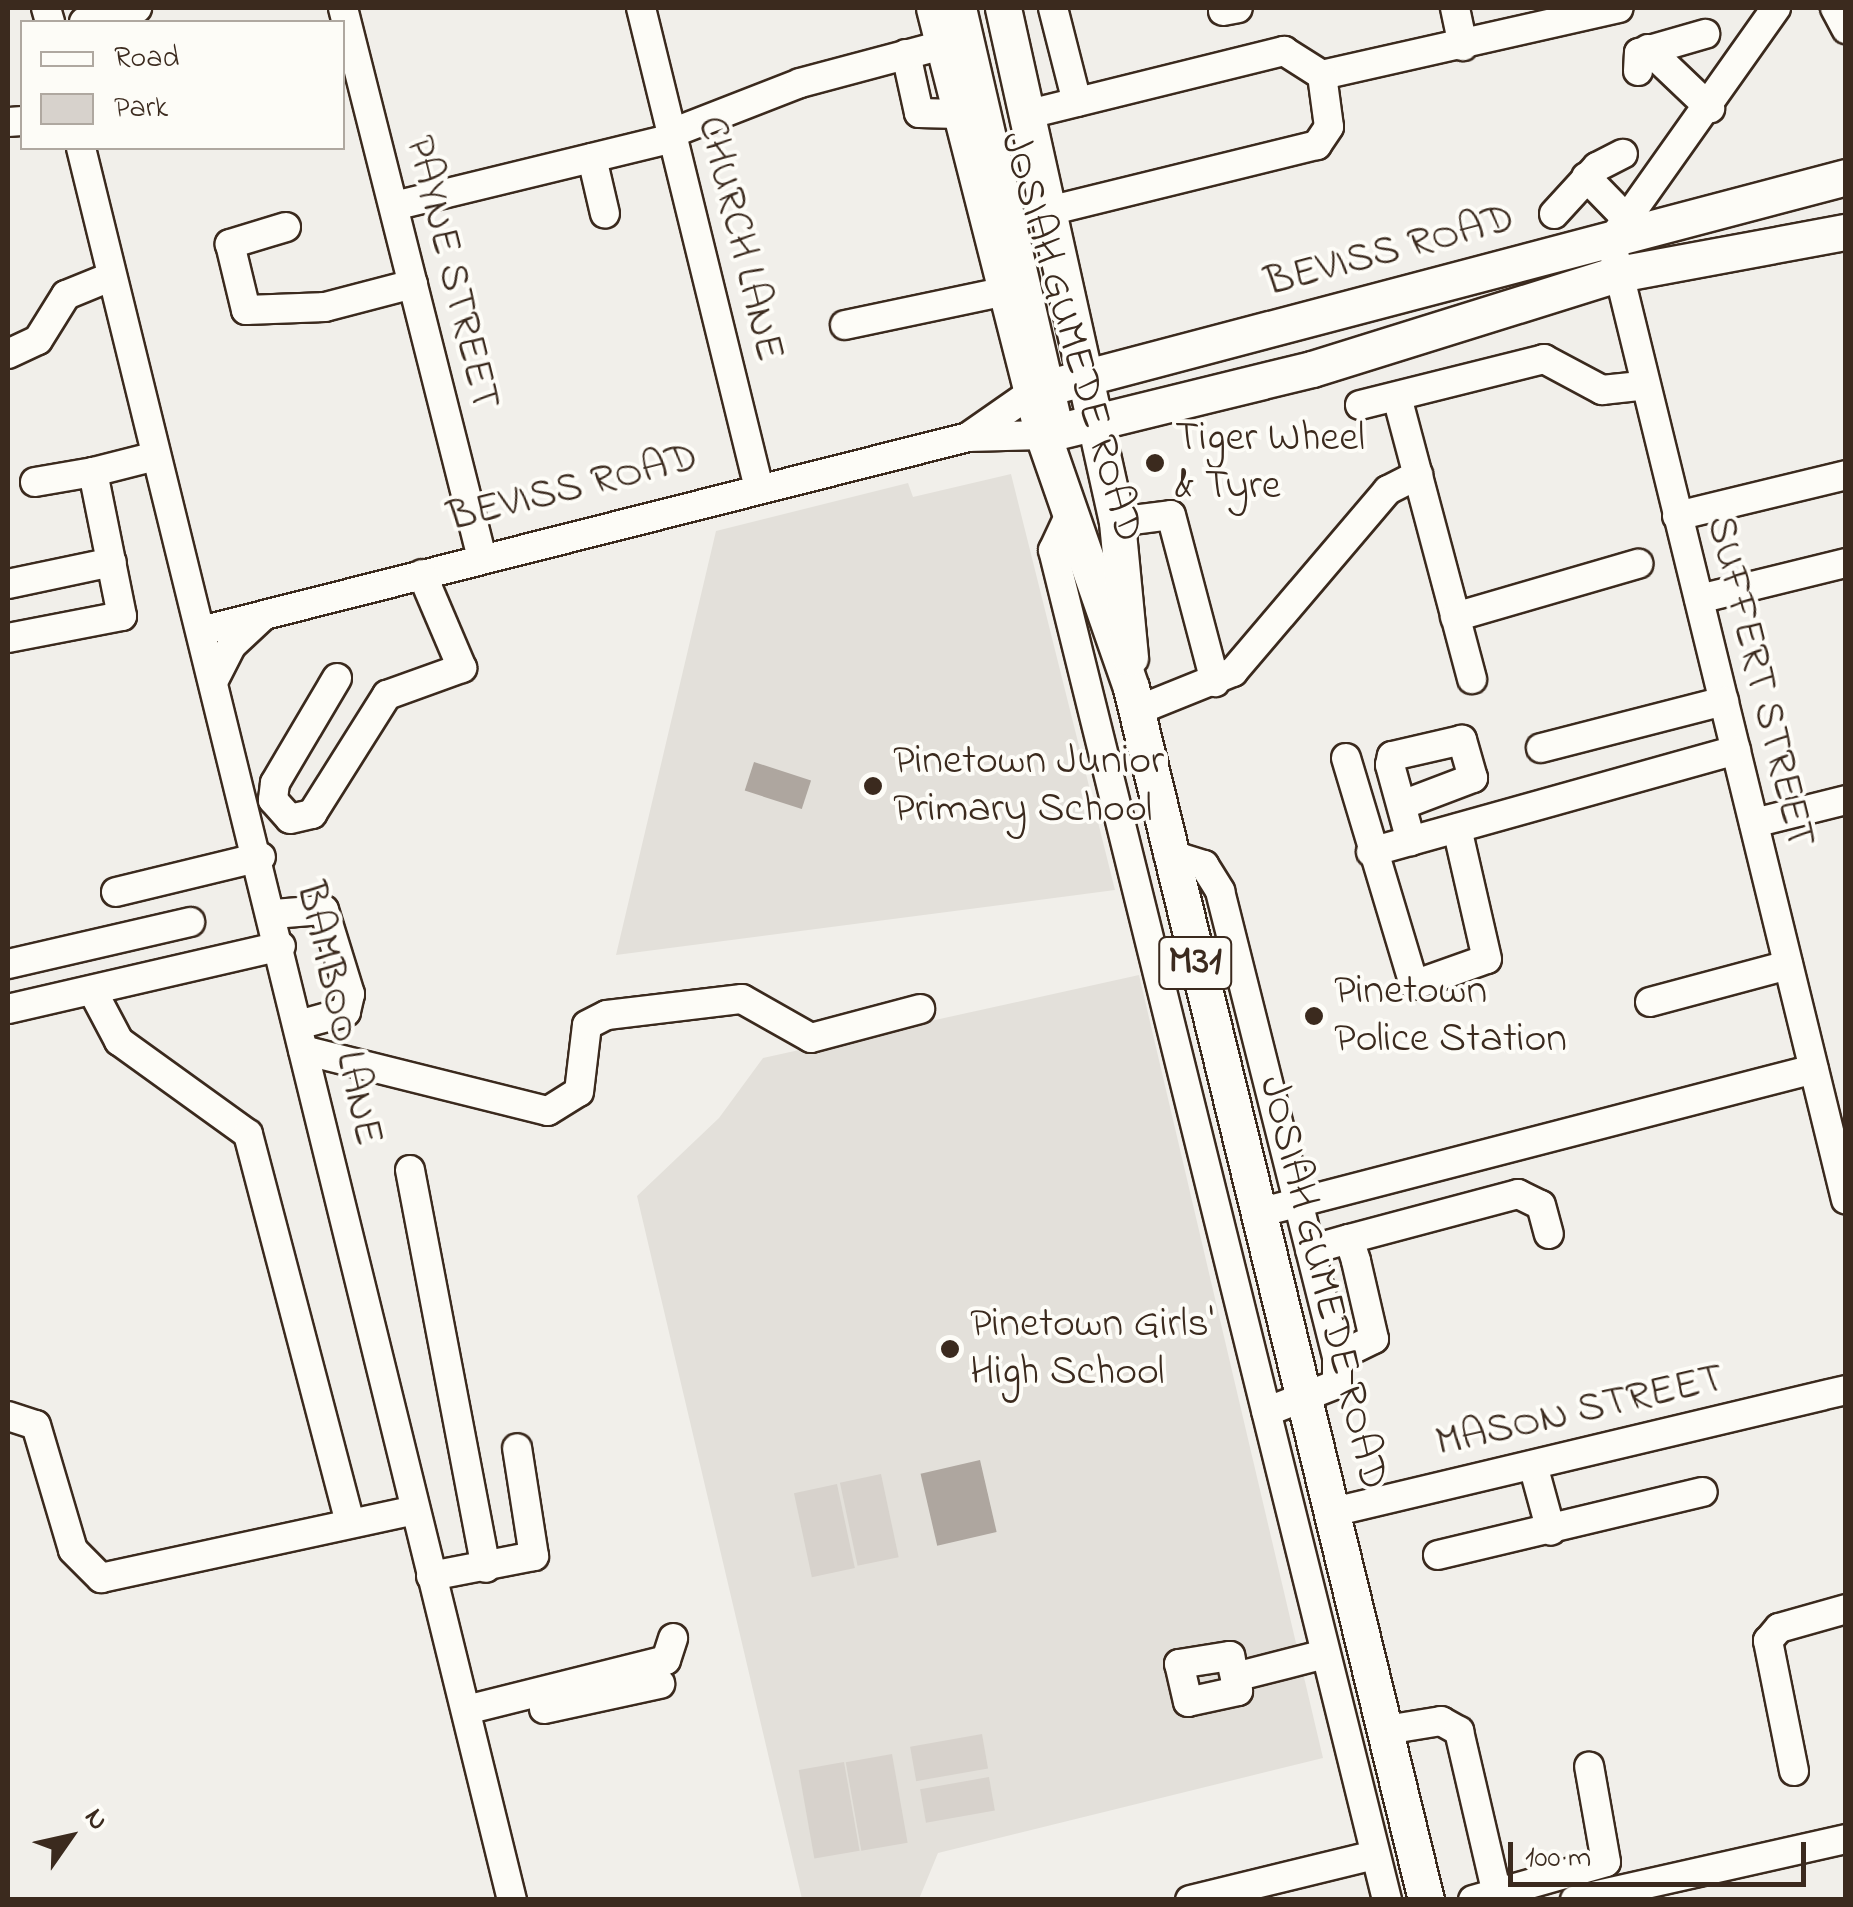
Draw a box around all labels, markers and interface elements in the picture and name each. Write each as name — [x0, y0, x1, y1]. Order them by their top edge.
legend — [20, 20, 345, 150]
text: Road — [114, 37, 179, 81]
text: Park — [114, 87, 168, 131]
street label: CHURCH LANE — [684, 111, 794, 367]
street label: JOSIAH GUMEDE ROAD — [987, 126, 1153, 548]
street label: PAYNE STREET — [393, 131, 509, 415]
street label: BEVISS ROAD — [1260, 195, 1520, 309]
place label: Tiger Wheel & Tyre — [1175, 414, 1365, 512]
street label: BEVISS ROAD — [443, 434, 703, 544]
marker: Tiger Wheel & Tyre — [1144, 452, 1166, 474]
street label: SUFFERT STREET — [1693, 511, 1825, 853]
place label: Pinetown Junior Primary School — [893, 737, 1164, 836]
marker: Pinetown Junior Primary School — [862, 775, 884, 797]
street label: BAMBOO LANE — [283, 877, 393, 1151]
road number: M31 — [1158, 928, 1232, 998]
place label: Pinetown Police Station — [1334, 967, 1567, 1066]
marker: Pinetown Police Station — [1303, 1005, 1325, 1027]
street label: JOSIAH GUMEDE ROAD — [1246, 1071, 1398, 1495]
place label: Pinetown Girls' High School — [970, 1300, 1213, 1398]
marker: Pinetown Girls' High School — [939, 1338, 961, 1360]
street label: MASON STREET — [1431, 1354, 1729, 1470]
north arrow — [20, 1787, 120, 1887]
text: N — [73, 1801, 118, 1839]
scale bar — [1513, 1822, 1810, 1884]
text: 100 m — [1525, 1837, 1591, 1881]

